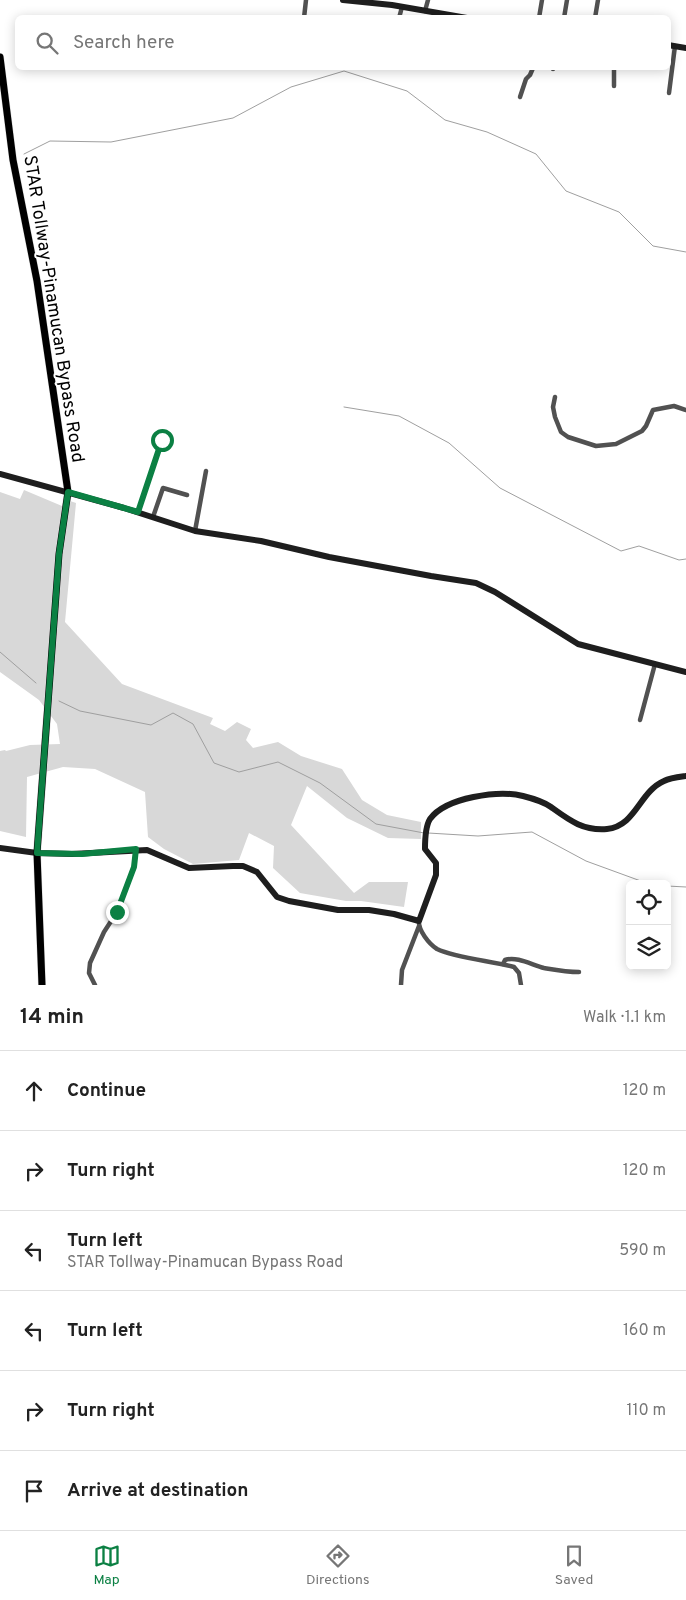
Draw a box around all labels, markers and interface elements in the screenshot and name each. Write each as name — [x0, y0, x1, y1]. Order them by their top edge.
search box — [15, 15, 671, 70]
icon: search — [33, 29, 61, 57]
text: Search here — [73, 31, 175, 55]
street label: STAR Tollway-Pinamucan Bypass Road — [17, 154, 89, 464]
route start — [151, 429, 174, 452]
map controls — [626, 880, 671, 970]
button: locate — [626, 880, 671, 925]
route end — [106, 901, 129, 924]
button: layers — [626, 925, 671, 970]
text: 14 min — [20, 1004, 84, 1031]
text: Walk · 1.1 km — [583, 1008, 666, 1028]
icon: ahead — [20, 1077, 48, 1105]
text: Continue — [67, 1079, 146, 1103]
text: 120 m — [623, 1081, 666, 1101]
icon: right — [20, 1157, 48, 1185]
text: Turn right — [67, 1159, 155, 1183]
text: 120 m — [623, 1161, 666, 1181]
text: Turn left — [67, 1229, 143, 1253]
icon: left — [20, 1237, 48, 1265]
text: 590 m — [619, 1241, 666, 1261]
text: STAR Tollway-Pinamucan Bypass Road — [67, 1253, 343, 1273]
icon: left — [20, 1317, 48, 1345]
text: Turn left — [67, 1319, 143, 1343]
text: 160 m — [623, 1321, 666, 1341]
icon: right — [20, 1397, 48, 1425]
text: Turn right — [67, 1399, 155, 1423]
text: 110 m — [626, 1401, 666, 1421]
icon: arrive — [20, 1477, 48, 1505]
text: Arrive at destination — [67, 1479, 248, 1503]
tab: Map — [93, 1542, 121, 1589]
tab: Directions — [306, 1542, 370, 1589]
tab: Saved — [555, 1542, 593, 1589]

